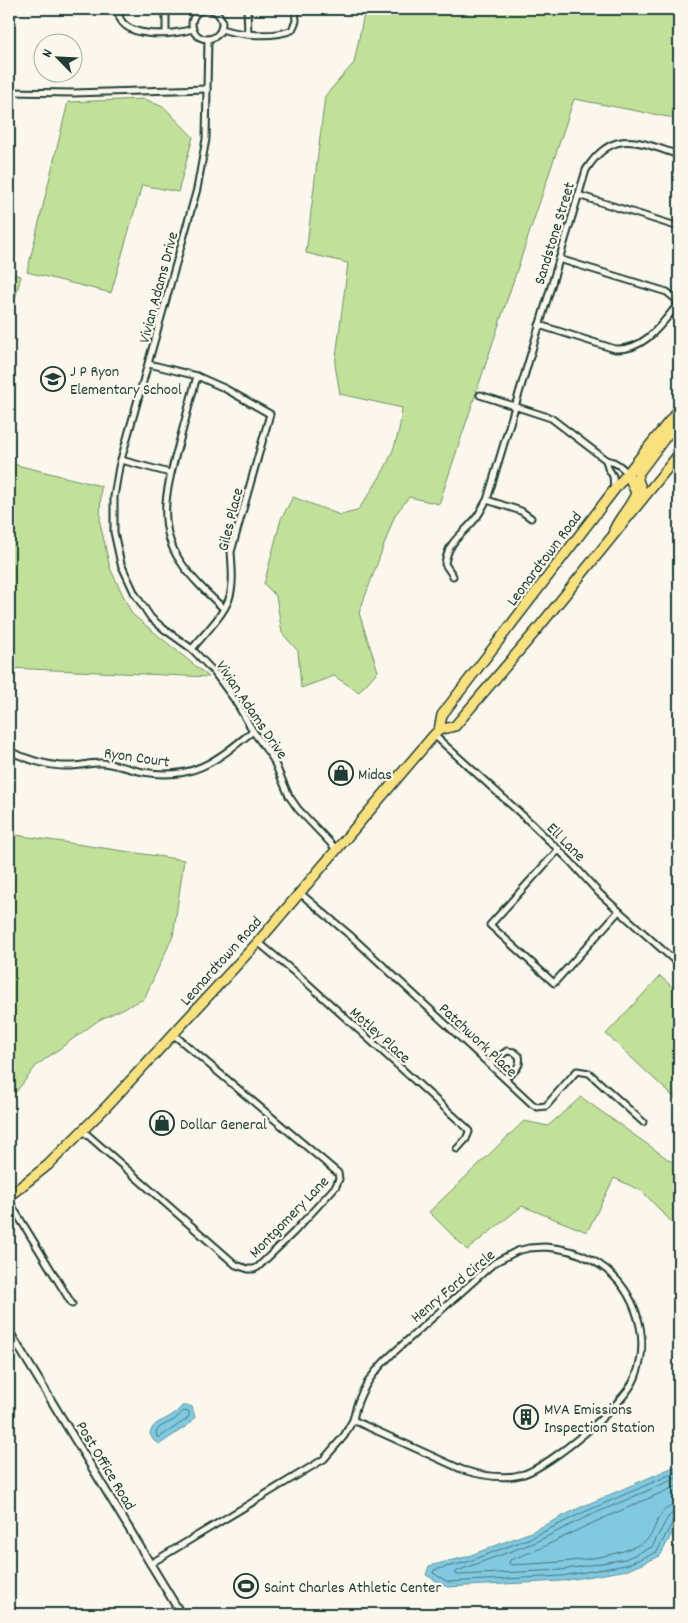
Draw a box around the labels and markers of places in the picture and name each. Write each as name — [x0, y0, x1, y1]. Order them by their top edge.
place label: J P Ryon Elementary School — [70, 361, 182, 402]
school or university icon: J P Ryon Elementary School — [40, 366, 66, 392]
shop icon: Midas — [328, 760, 354, 786]
place label: Midas — [358, 764, 392, 787]
shop icon: Dollar General — [149, 1110, 175, 1136]
place label: Dollar General — [180, 1114, 267, 1137]
place label: MVA Emissions Inspection Station — [544, 1399, 655, 1440]
building icon: MVA Emissions Inspection Station — [513, 1404, 539, 1430]
sports icon: Saint Charles Athletic Center — [233, 1573, 259, 1599]
place label: Saint Charles Athletic Center — [264, 1577, 441, 1600]

